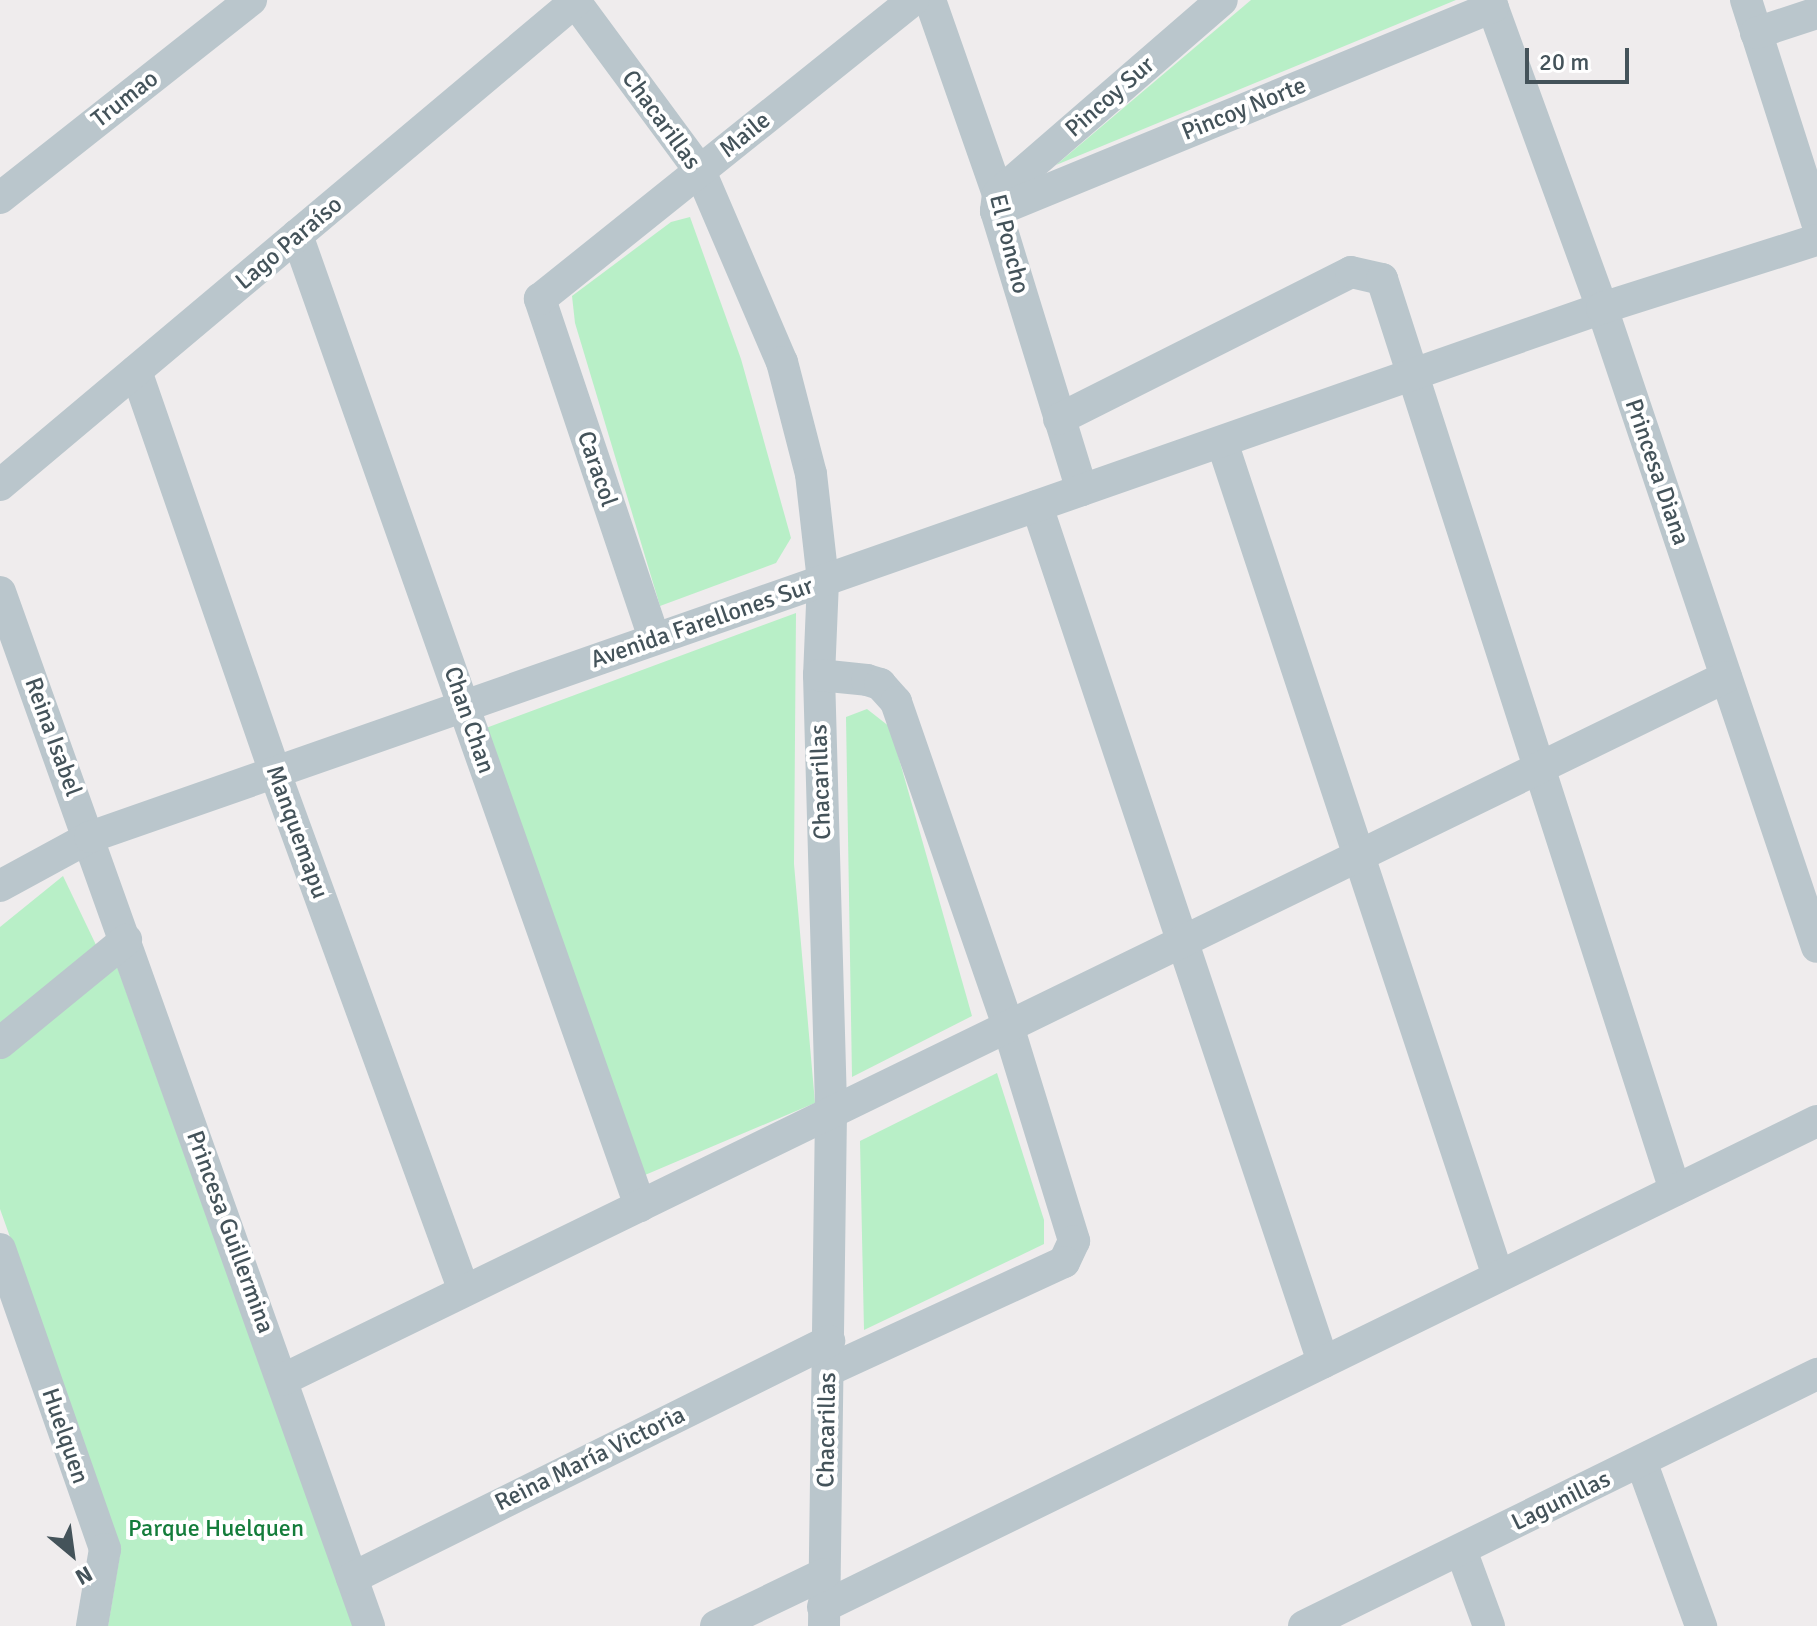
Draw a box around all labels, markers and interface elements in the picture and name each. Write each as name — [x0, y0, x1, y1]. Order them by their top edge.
scale bar — [1529, 32, 1633, 82]
text: 20 m — [1539, 47, 1589, 77]
street label: Pincoy Sur — [1060, 51, 1160, 143]
street label: Trumao — [86, 64, 164, 134]
street label: Chacarillas — [615, 65, 707, 175]
street label: Pincoy Norte — [1178, 71, 1310, 147]
street label: Maile — [714, 106, 776, 164]
street label: Lago Paraíso — [230, 190, 348, 296]
street label: El Poncho — [983, 191, 1035, 297]
street label: Princesa Diana — [1619, 395, 1695, 549]
street label: Caracol — [571, 427, 623, 511]
street label: Avenida Farellones Sur — [587, 571, 817, 675]
street label: Chan Chan — [437, 663, 501, 777]
street label: Reina Isabel — [18, 674, 88, 800]
street label: Chacarillas — [805, 724, 837, 840]
street label: Manquemapu — [260, 762, 334, 902]
street label: Princesa Guillermina — [180, 1127, 280, 1337]
street label: Chacarillas — [812, 1372, 842, 1488]
street label: Huelquen — [35, 1384, 95, 1488]
street label: Reina María Victoria — [490, 1400, 690, 1518]
street label: Lagunillas — [1507, 1465, 1615, 1537]
north arrow — [32, 1514, 112, 1594]
park label: Parque Huelquen — [128, 1515, 304, 1543]
text: N — [71, 1560, 97, 1591]

